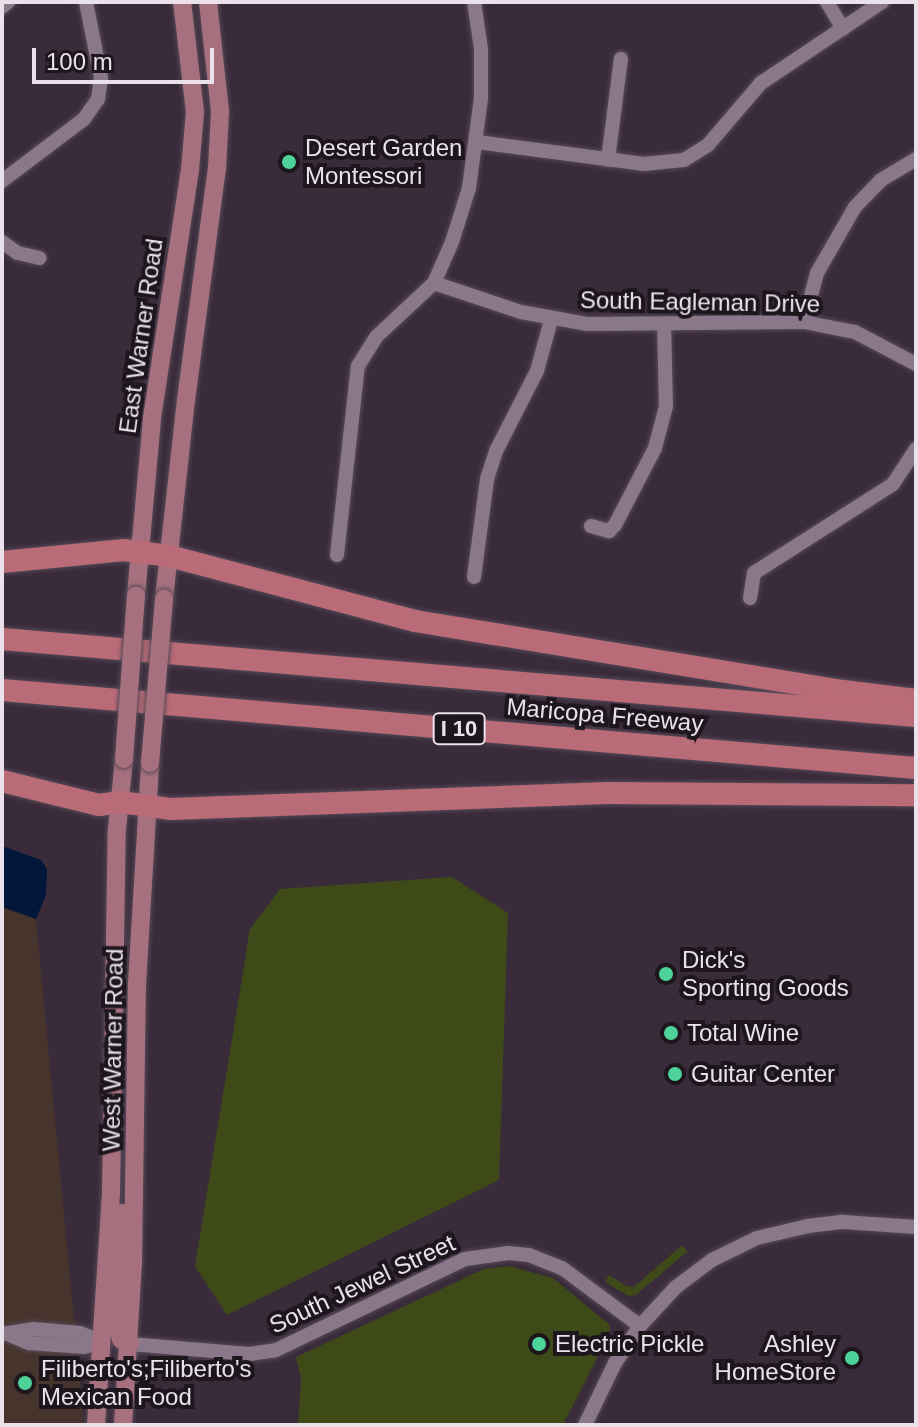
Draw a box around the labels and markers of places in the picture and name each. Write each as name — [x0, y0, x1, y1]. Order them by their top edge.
place label: Desert Garden Montessori — [305, 134, 462, 190]
marker: Desert Garden Montessori — [280, 153, 298, 171]
place label: Dick's Sporting Goods — [682, 946, 849, 1002]
marker: Dick's Sporting Goods — [657, 965, 675, 983]
place label: Total Wine — [687, 1019, 799, 1047]
marker: Total Wine — [662, 1024, 680, 1042]
place label: Guitar Center — [691, 1060, 835, 1088]
marker: Guitar Center — [666, 1065, 684, 1083]
place label: Electric Pickle — [555, 1330, 704, 1358]
place label: Ashley HomeStore — [715, 1330, 836, 1386]
marker: Electric Pickle — [530, 1335, 548, 1353]
marker: Ashley HomeStore — [843, 1349, 861, 1367]
place label: Filiberto's;Filiberto's Mexican Food — [41, 1355, 252, 1411]
marker: Filiberto's;Filiberto's Mexican Food — [16, 1374, 34, 1392]

